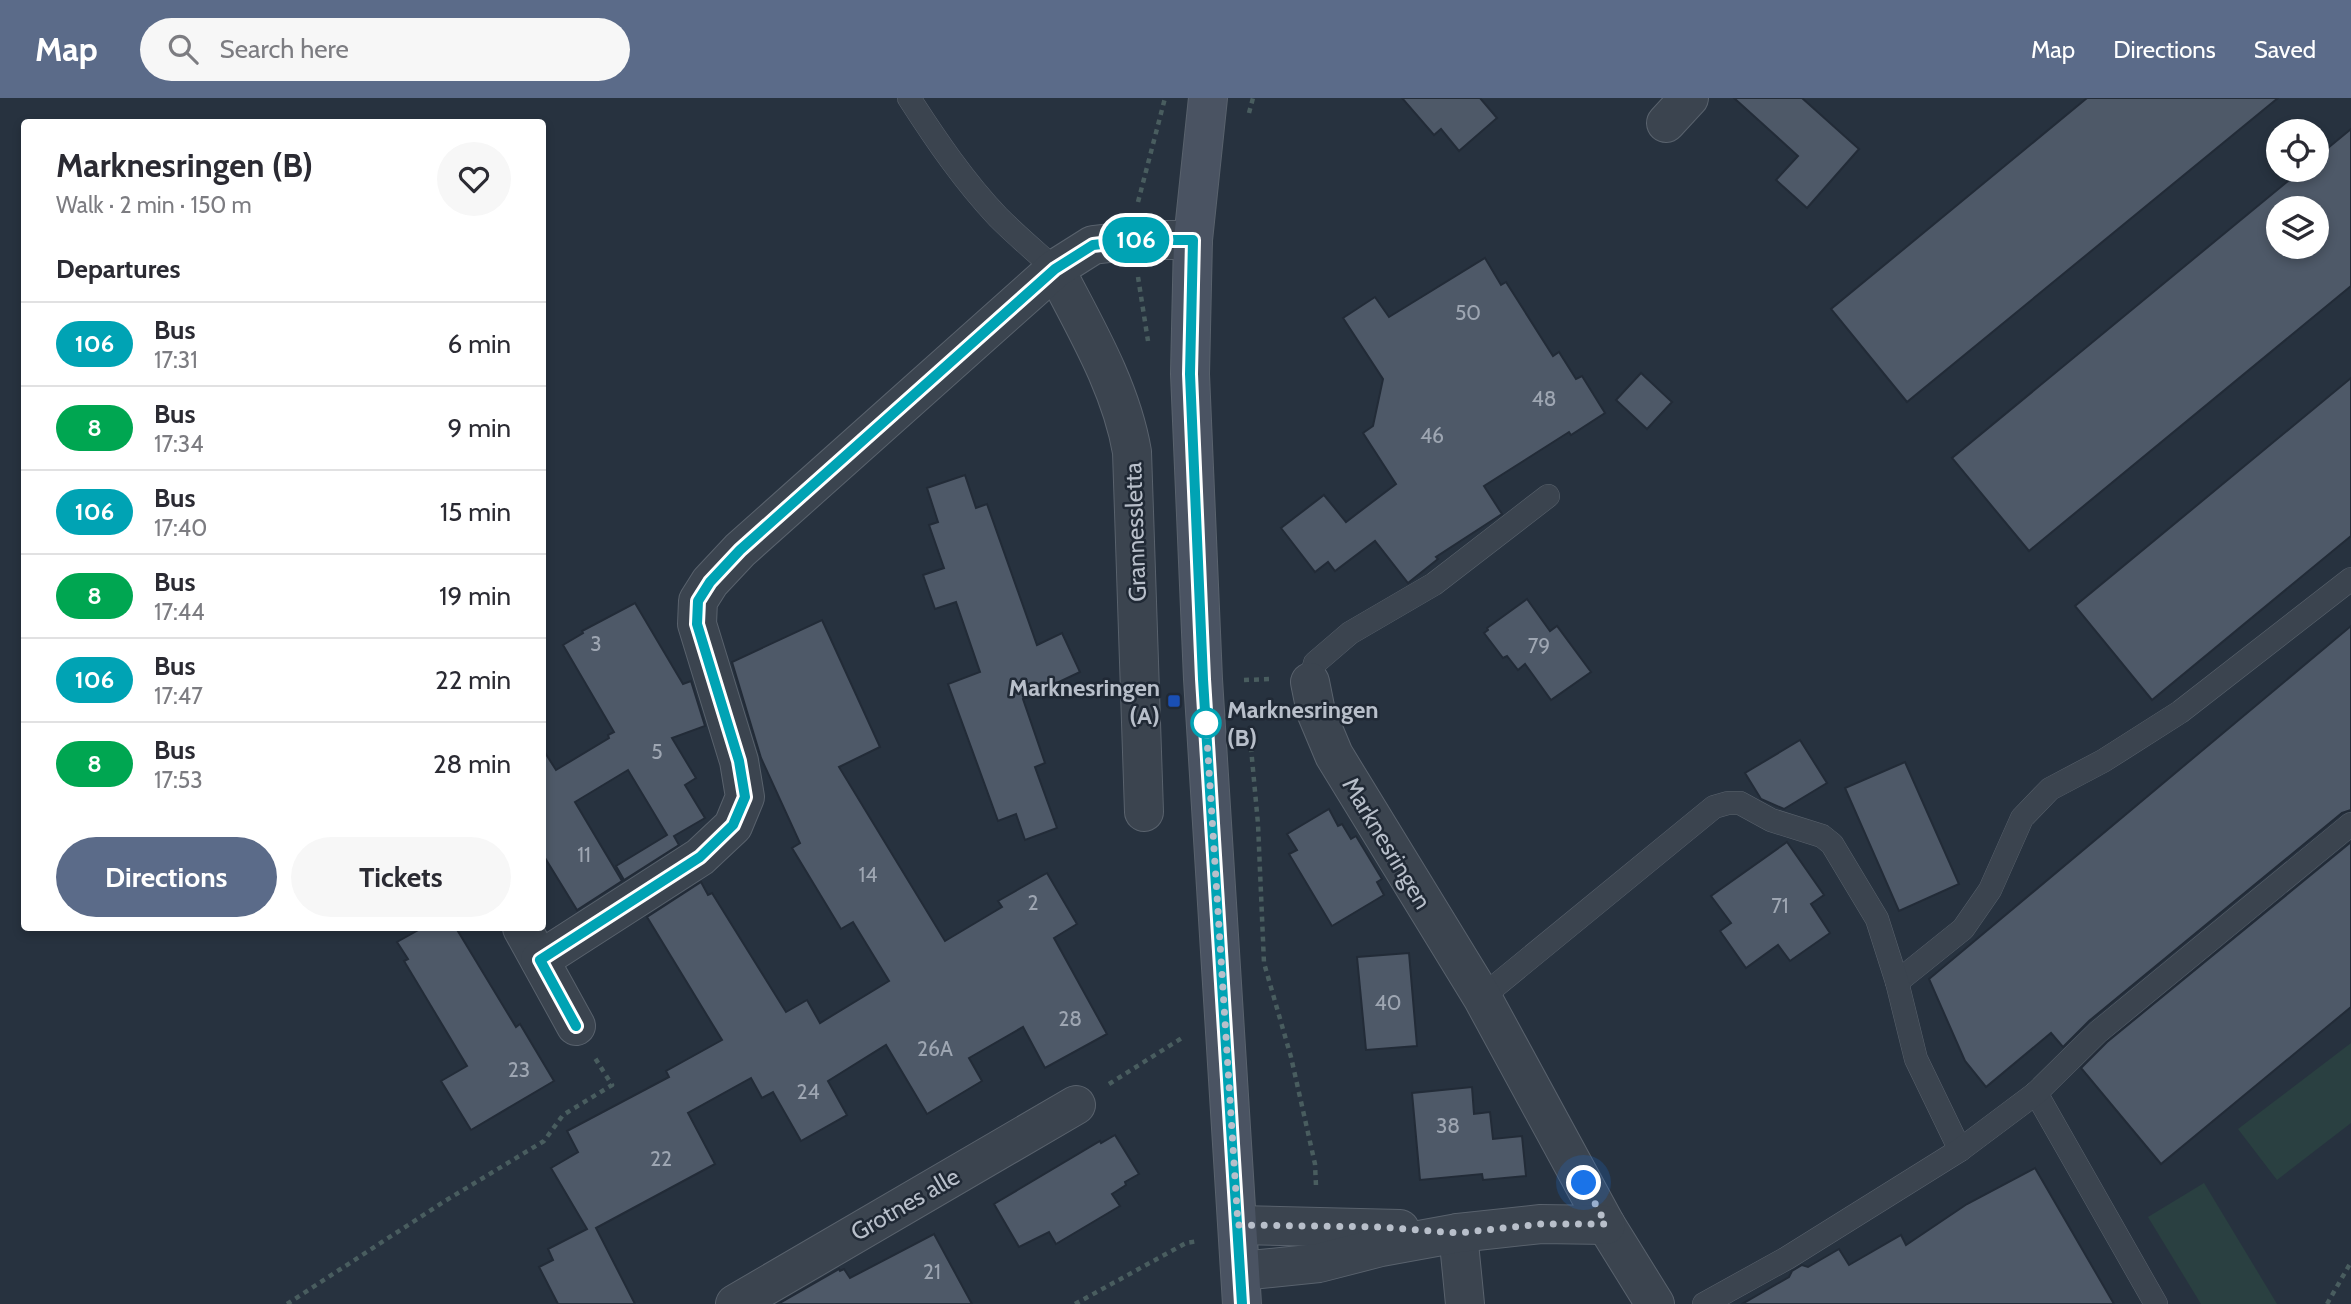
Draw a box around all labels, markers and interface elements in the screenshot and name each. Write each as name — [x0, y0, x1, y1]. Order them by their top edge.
search box — [140, 18, 630, 81]
text: Map — [35, 29, 98, 69]
icon: search — [164, 30, 202, 68]
text: Search here — [220, 33, 349, 65]
text: Map — [2031, 35, 2075, 64]
text: Directions — [2113, 35, 2216, 64]
text: Saved — [2254, 35, 2316, 64]
map controls — [2266, 119, 2329, 259]
button: locate — [2266, 119, 2329, 182]
button: heart — [437, 142, 511, 216]
text: Marknesringen (B) — [56, 145, 313, 185]
text: Walk · 2 min · 150 m — [56, 191, 252, 219]
button: layers — [2266, 196, 2329, 259]
line badge: 106 — [1096, 217, 1176, 263]
text: 106 — [1116, 225, 1156, 254]
text: Departures — [56, 253, 180, 285]
house number: 50 — [1455, 300, 1481, 325]
text: Bus — [154, 314, 195, 346]
text: 6 min — [448, 328, 511, 360]
text: 106 — [75, 329, 114, 358]
text: 17:31 — [154, 346, 198, 374]
house number: 48 — [1532, 386, 1556, 411]
text: Bus — [154, 398, 195, 430]
text: 9 min — [448, 412, 511, 444]
text: 8 — [87, 413, 102, 442]
house number: 46 — [1420, 423, 1444, 448]
text: 17:34 — [154, 430, 204, 458]
street label: Grannessletta — [1118, 461, 1152, 602]
text: Bus — [154, 482, 195, 514]
text: 15 min — [440, 496, 511, 528]
text: 106 — [75, 497, 114, 526]
text: 17:40 — [154, 514, 207, 542]
text: Bus — [154, 566, 195, 598]
text: 19 min — [439, 580, 511, 612]
text: 8 — [87, 581, 102, 610]
text: 17:44 — [154, 598, 204, 626]
house number: 3 — [590, 631, 602, 656]
house number: 79 — [1528, 633, 1550, 658]
text: Bus — [154, 650, 195, 682]
text: 22 min — [435, 664, 511, 696]
text: 106 — [75, 665, 114, 694]
place label: Marknesringen (A) — [1008, 673, 1160, 730]
text: 17:47 — [154, 682, 203, 710]
marker: Marknesringen (A) — [1166, 693, 1182, 709]
place label: Marknesringen (B) — [1227, 695, 1379, 752]
marker: Marknesringen (B) — [1191, 708, 1221, 738]
text: Bus — [154, 734, 195, 766]
house number: 5 — [651, 739, 663, 764]
text: 28 min — [433, 748, 511, 780]
text: 8 — [87, 749, 102, 778]
text: 17:53 — [154, 766, 203, 794]
street label: Marknesringen — [1336, 772, 1438, 914]
button: Directions — [56, 837, 277, 917]
button: Tickets — [291, 837, 511, 917]
house number: 11 — [577, 842, 591, 867]
house number: 14 — [859, 862, 877, 887]
house number: 2 — [1027, 890, 1039, 915]
house number: 71 — [1771, 893, 1789, 918]
house number: 40 — [1375, 990, 1401, 1015]
house number: 28 — [1058, 1006, 1082, 1031]
house number: 26A — [917, 1036, 953, 1061]
house number: 23 — [508, 1057, 530, 1082]
house number: 24 — [796, 1079, 820, 1104]
house number: 38 — [1436, 1113, 1460, 1138]
house number: 22 — [650, 1146, 672, 1171]
street label: Grotnes alle — [846, 1161, 964, 1247]
your location — [1566, 1165, 1601, 1200]
house number: 21 — [923, 1259, 941, 1284]

